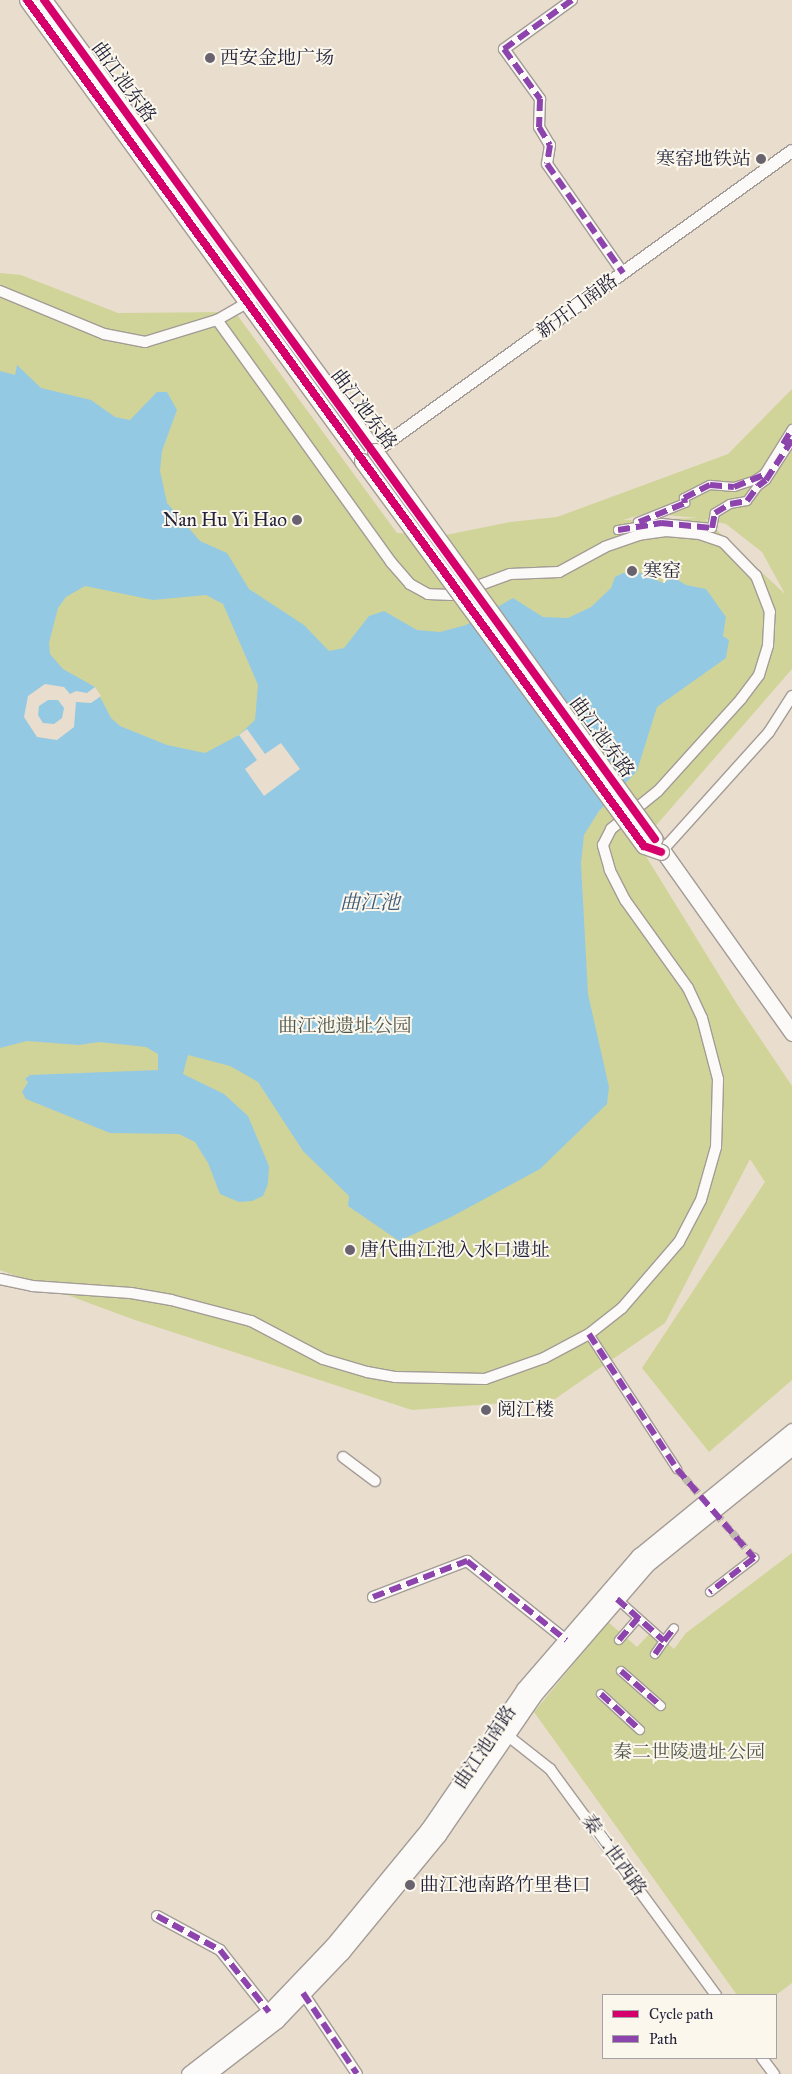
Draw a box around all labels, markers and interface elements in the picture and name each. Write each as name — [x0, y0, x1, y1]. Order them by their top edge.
street label: 曲江池东路 — [87, 37, 161, 127]
place label: 西安金地广场 — [220, 47, 334, 69]
marker: 西安金地广场 — [204, 52, 216, 64]
place label: 寒窑地铁站 — [656, 148, 751, 170]
marker: 寒窑地铁站 — [755, 153, 767, 165]
street label: 新开门南路 — [532, 269, 622, 343]
street label: 曲江池东路 — [326, 364, 402, 454]
place label: Nan Hu Yi Hao — [163, 509, 287, 531]
marker: Nan Hu Yi Hao — [291, 514, 303, 526]
place label: 寒窑 — [643, 560, 681, 582]
marker: 寒窑 — [625, 564, 639, 578]
street label: 曲江池东路 — [565, 692, 639, 782]
water label: 曲江池 — [340, 890, 400, 914]
park label: 曲江池遗址公园 — [279, 1015, 411, 1037]
place label: 唐代曲江池入水口遗址 — [360, 1239, 550, 1261]
marker: 唐代曲江池入水口遗址 — [344, 1244, 356, 1256]
place label: 阅江楼 — [497, 1399, 554, 1421]
marker: 阅江楼 — [479, 1403, 493, 1417]
street label: 曲江池南路 — [449, 1701, 521, 1793]
park label: 秦二世陵遗址公园 — [613, 1741, 765, 1763]
street label: 秦二世西路 — [577, 1810, 651, 1900]
place label: 曲江池南路竹里巷口 — [420, 1874, 591, 1896]
marker: 曲江池南路竹里巷口 — [404, 1879, 416, 1891]
legend — [602, 1994, 777, 2059]
text: Cycle path — [649, 2005, 713, 2023]
text: Path — [649, 2030, 677, 2048]

